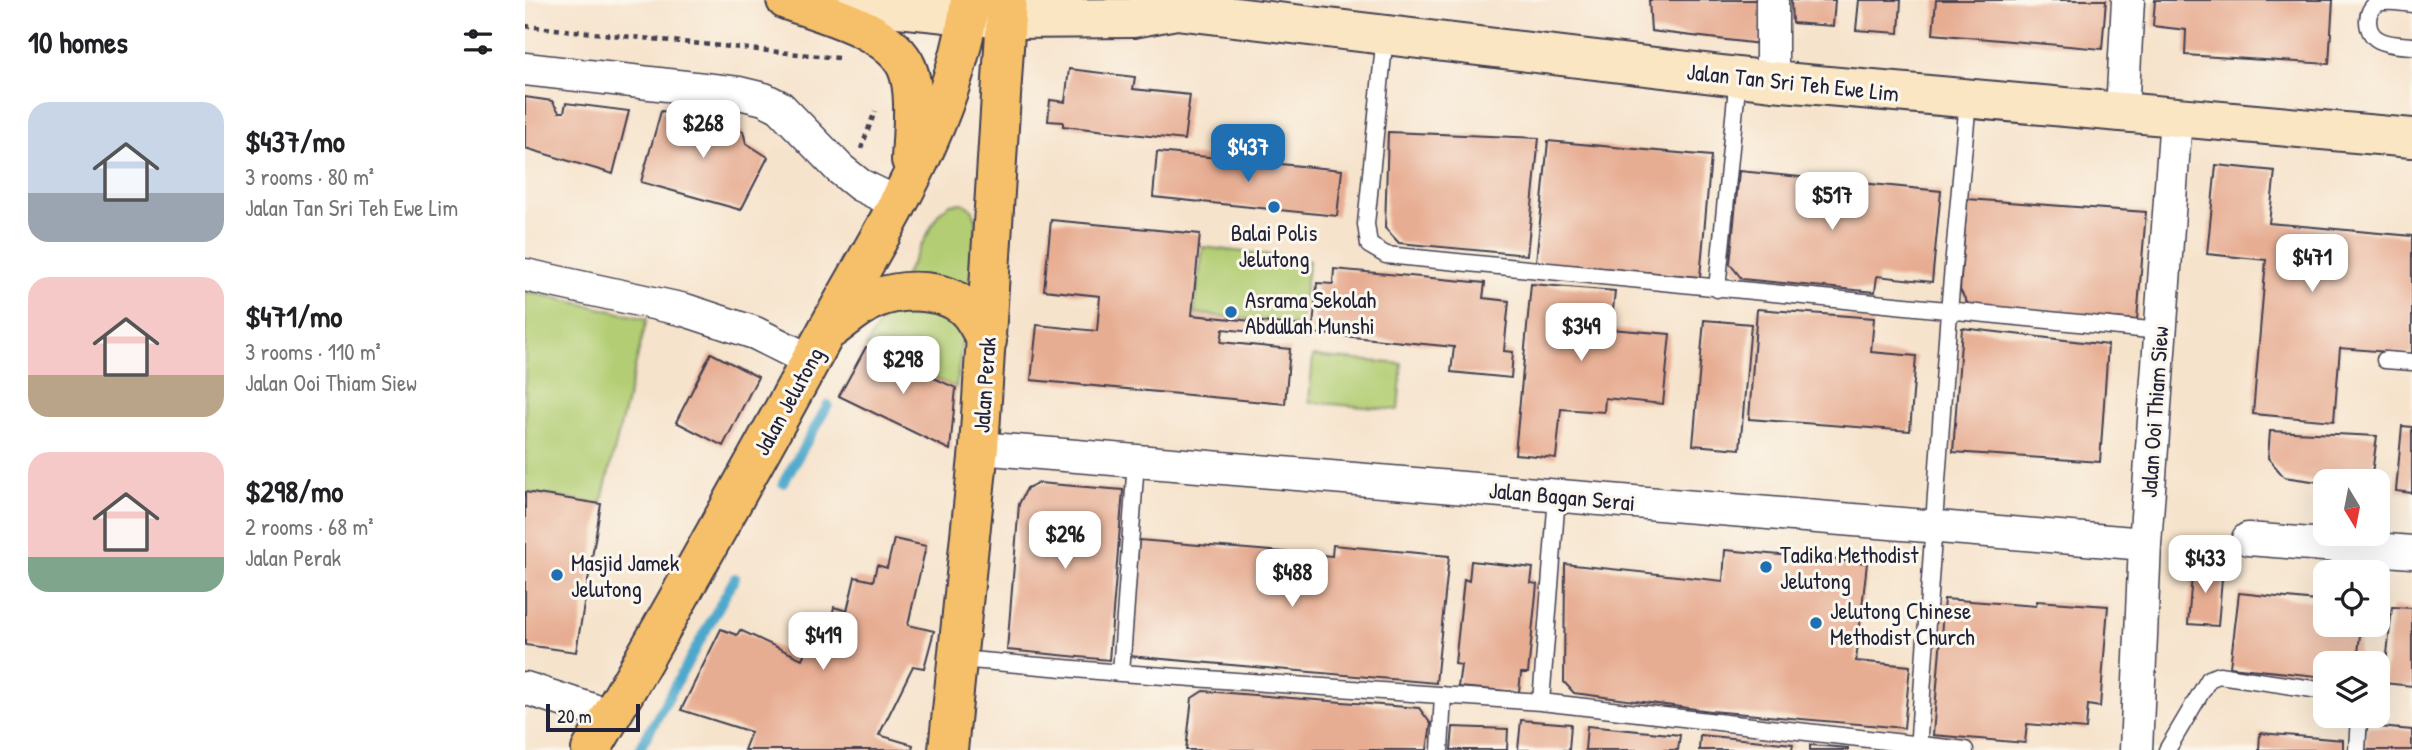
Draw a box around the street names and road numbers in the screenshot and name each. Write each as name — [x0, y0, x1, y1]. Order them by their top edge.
street label: Jalan Tan Sri Teh Ewe Lim — [1685, 55, 1901, 109]
street label: Jalan Ooi Thiam Siew — [2133, 325, 2175, 499]
street label: Jalan Perak — [965, 336, 1003, 434]
street label: Jalan Jelutong — [746, 341, 830, 461]
street label: Jalan Bagan Serai — [1488, 474, 1636, 518]

